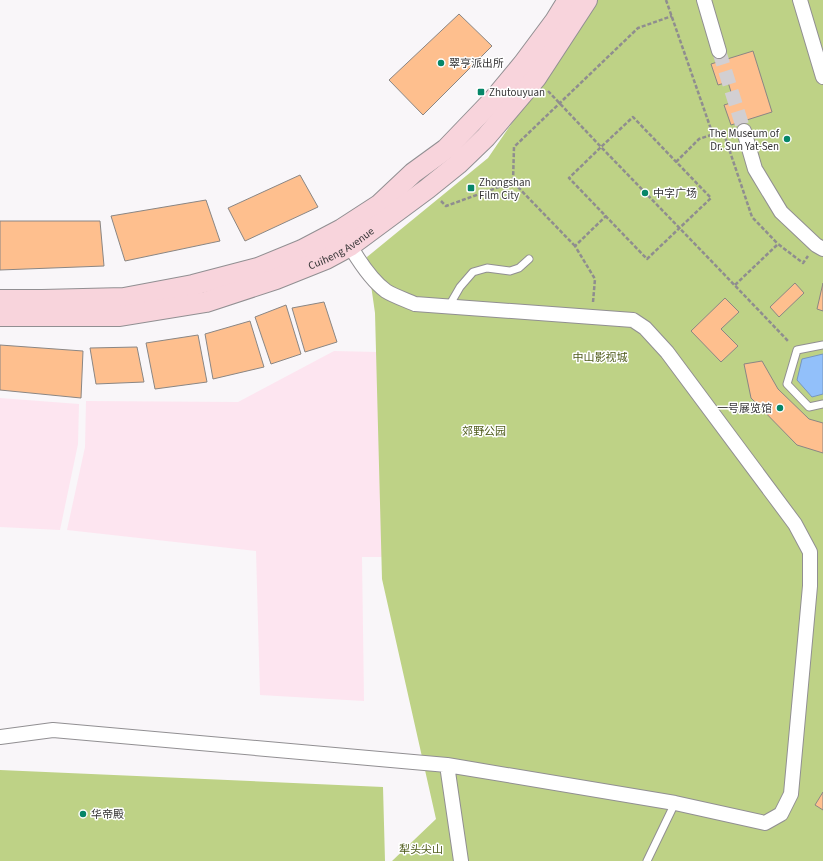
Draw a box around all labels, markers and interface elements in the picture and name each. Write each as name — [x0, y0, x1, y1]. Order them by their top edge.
place label: 翠亨派出所 — [449, 56, 504, 71]
marker: 翠亨派出所 — [436, 58, 446, 68]
place label: Zhutouyuan — [489, 85, 545, 100]
marker: Zhutouyuan — [476, 87, 486, 97]
place label: The Museum of Dr. Sun Yat-Sen — [709, 126, 780, 154]
marker: The Museum of Dr. Sun Yat-Sen — [782, 134, 792, 144]
place label: Zhongshan Film City — [479, 175, 531, 203]
marker: Zhongshan Film City — [466, 183, 476, 193]
place label: 中字广场 — [653, 186, 697, 201]
marker: 中字广场 — [640, 188, 650, 198]
street label: Cuiheng Avenue — [306, 223, 378, 273]
park label: 中山影视城 — [573, 350, 628, 365]
place label: 一号展览馆 — [717, 401, 772, 416]
marker: 一号展览馆 — [775, 403, 785, 413]
park label: 郊野公园 — [462, 424, 506, 439]
place label: 华帝殿 — [91, 807, 124, 822]
marker: 华帝殿 — [78, 809, 88, 819]
park label: 犁头尖山 — [399, 842, 443, 857]

